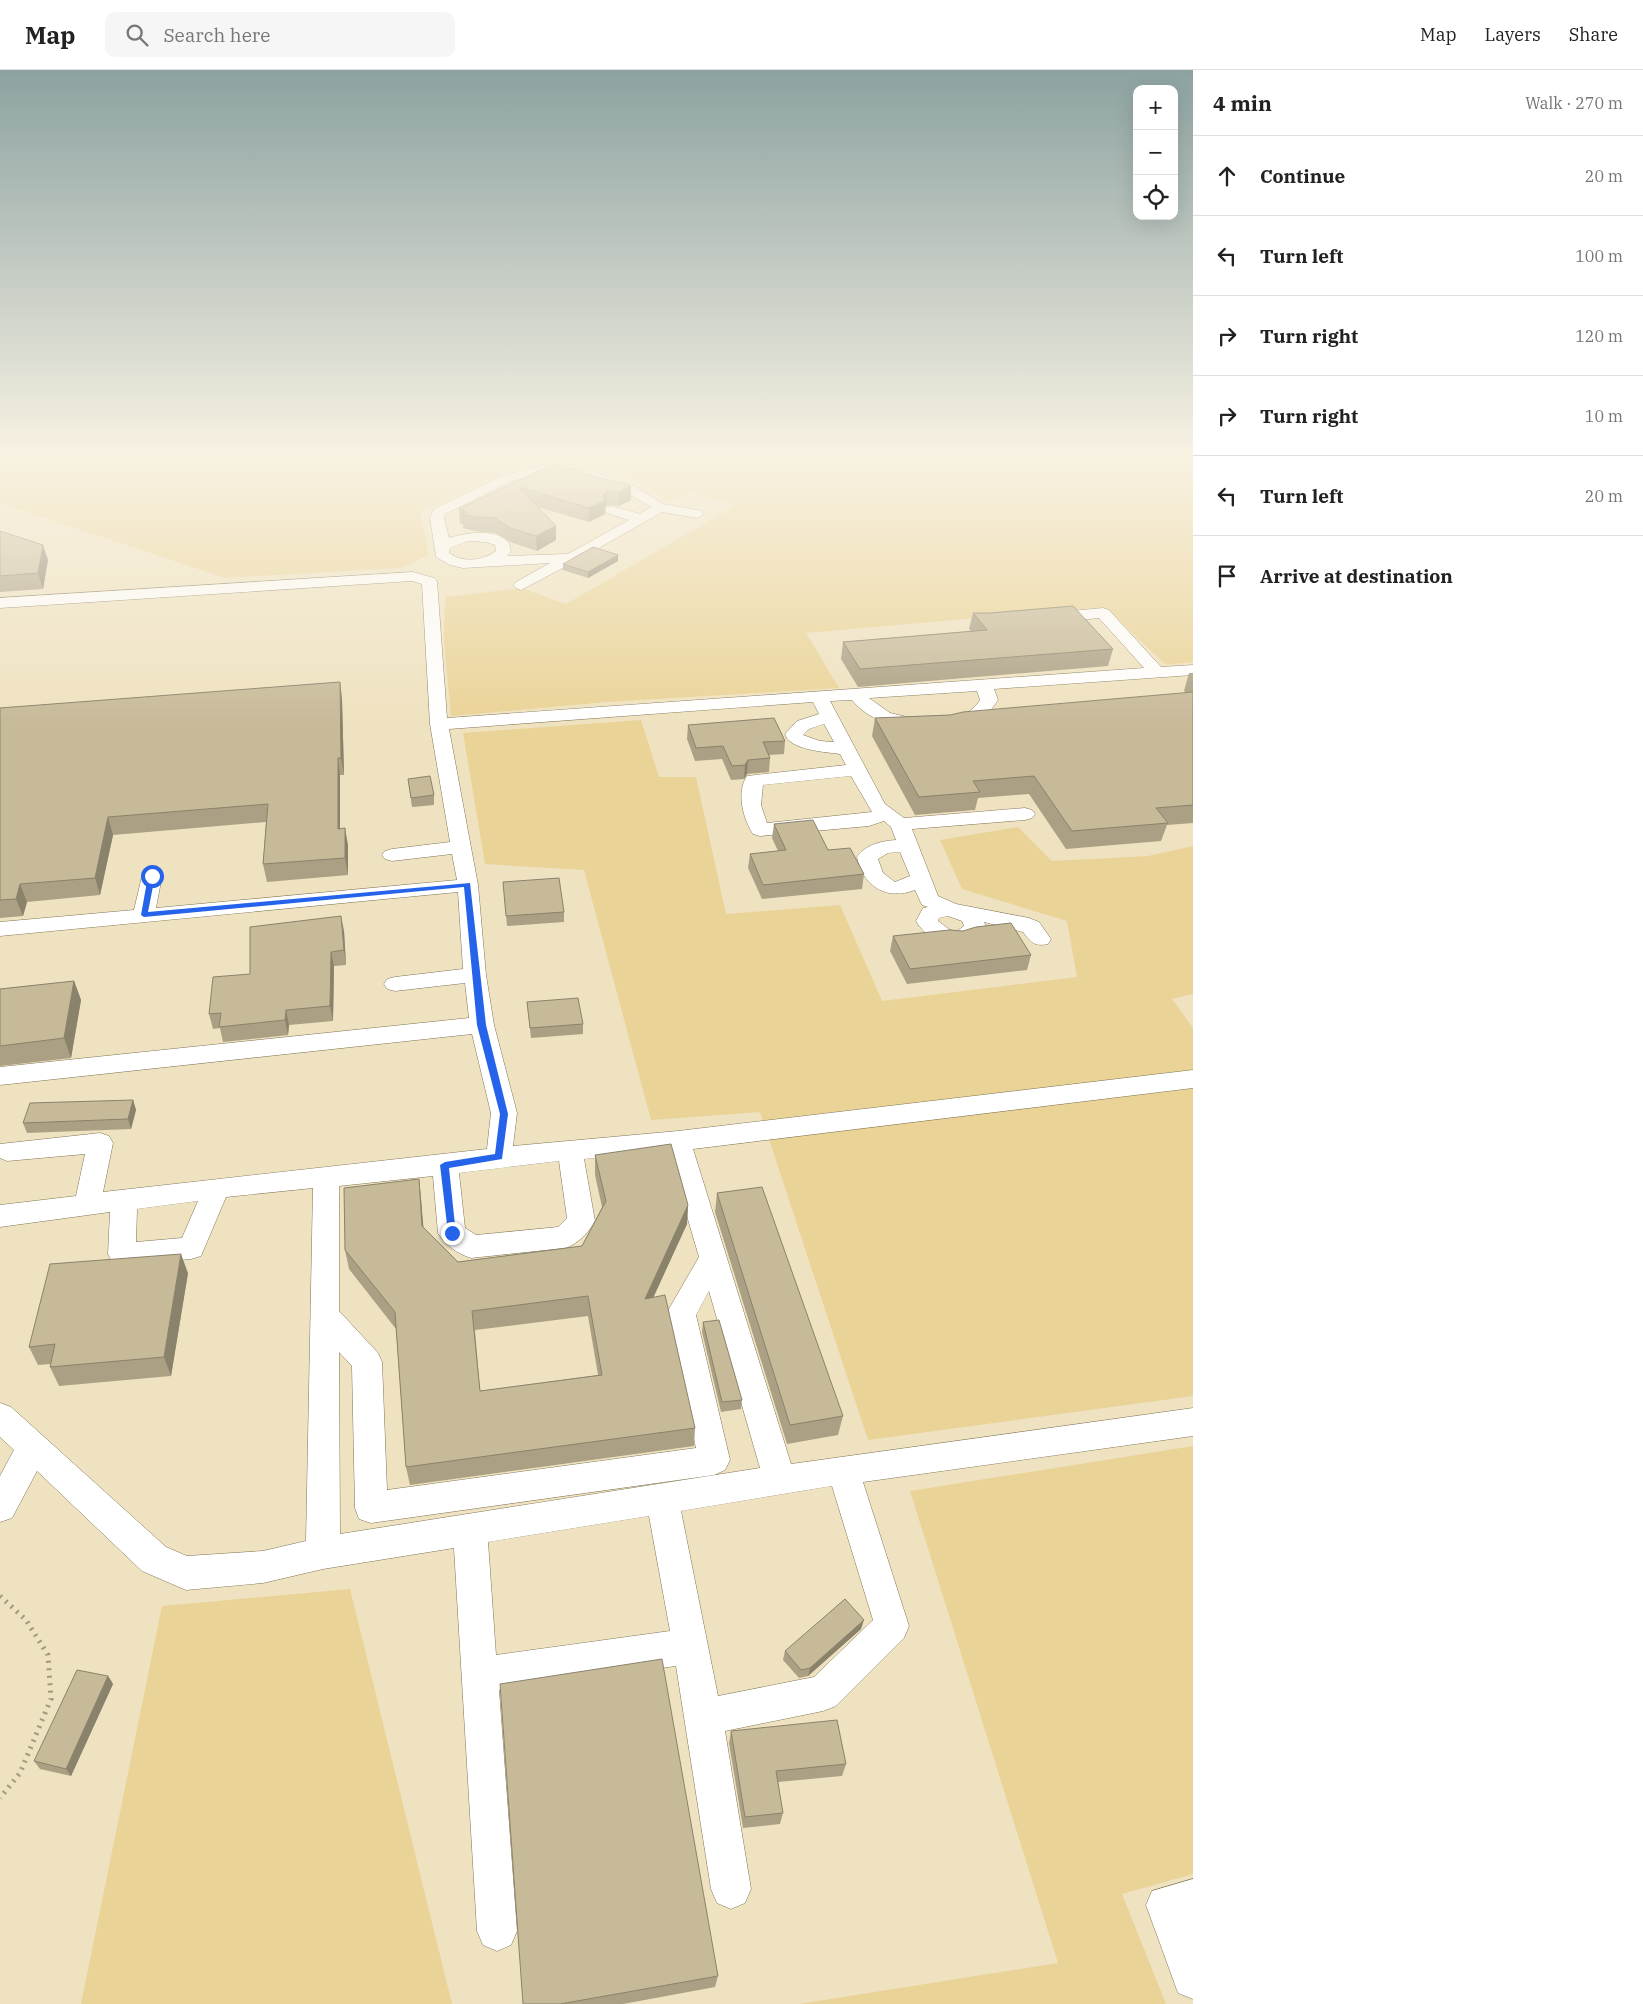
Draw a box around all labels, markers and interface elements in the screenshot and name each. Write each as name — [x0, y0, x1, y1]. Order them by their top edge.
search box — [105, 12, 455, 57]
text: Map — [25, 19, 75, 51]
icon: search — [123, 21, 151, 49]
text: Search here — [163, 23, 270, 47]
text: Map — [1420, 23, 1457, 46]
text: Layers — [1485, 23, 1541, 46]
text: Share — [1569, 23, 1618, 46]
map controls — [1133, 85, 1178, 220]
button: + — [1133, 85, 1178, 130]
text: 4 min — [1213, 89, 1272, 117]
text: Walk · 270 m — [1525, 93, 1623, 113]
button: − — [1133, 130, 1178, 175]
icon: ahead — [1213, 162, 1241, 190]
text: Continue — [1260, 164, 1345, 188]
text: 20 m — [1585, 166, 1623, 186]
button: locate — [1133, 175, 1178, 220]
icon: left — [1213, 242, 1241, 270]
text: Turn left — [1260, 244, 1343, 268]
text: 100 m — [1575, 246, 1623, 266]
icon: right — [1213, 322, 1241, 350]
text: Turn right — [1260, 324, 1358, 348]
text: 120 m — [1575, 326, 1623, 346]
icon: right — [1213, 402, 1241, 430]
text: Turn right — [1260, 404, 1358, 428]
text: 10 m — [1585, 406, 1623, 426]
icon: left — [1213, 482, 1241, 510]
text: Turn left — [1260, 484, 1343, 508]
text: 20 m — [1585, 486, 1623, 506]
icon: arrive — [1213, 562, 1241, 590]
text: Arrive at destination — [1260, 564, 1453, 588]
route start — [141, 865, 164, 888]
route end — [441, 1222, 464, 1245]

